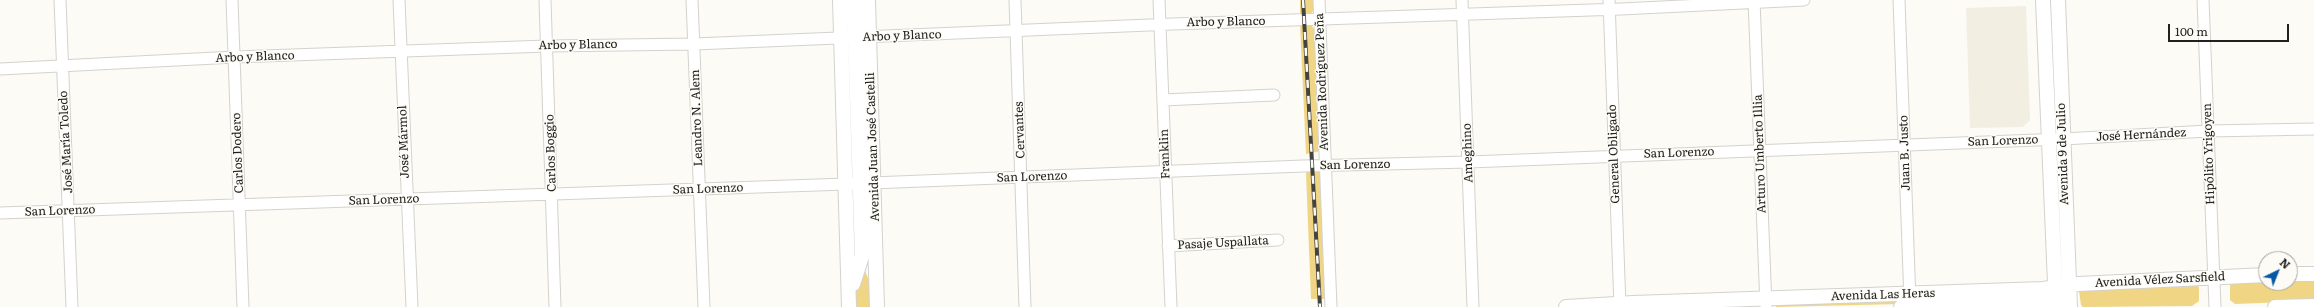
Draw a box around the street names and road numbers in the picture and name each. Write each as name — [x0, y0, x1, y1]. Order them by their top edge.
street label: Avenida Rodríguez Peña — [1312, 13, 1332, 151]
street label: Arbo y Blanco — [1186, 14, 1266, 30]
street label: Arbo y Blanco — [862, 27, 942, 45]
street label: Arbo y Blanco — [538, 37, 618, 53]
street label: Arbo y Blanco — [215, 48, 295, 66]
street label: Leandro N. Alem — [688, 69, 706, 167]
street label: Avenida Juan José Castelli — [863, 72, 883, 222]
street label: José María Toledo — [56, 90, 76, 194]
street label: Arturo Umberto Illia — [1751, 94, 1769, 214]
street label: Cervantes — [1012, 101, 1028, 159]
street label: Avenida 9 de Julio — [2054, 103, 2072, 205]
street label: Hipólito Yrigoyen — [2200, 103, 2218, 205]
street label: General Obligado — [1605, 104, 1623, 204]
street label: José Mármol — [396, 105, 412, 179]
street label: Carlos Dodero — [229, 112, 247, 194]
street label: Carlos Boggio — [542, 114, 560, 192]
street label: Juan B. Justo — [1896, 115, 1914, 191]
street label: Ameghino — [1460, 123, 1476, 183]
street label: José Hernández — [2096, 125, 2186, 145]
street label: Franklin — [1157, 129, 1173, 179]
street label: San Lorenzo — [1967, 133, 2039, 149]
street label: San Lorenzo — [1643, 145, 1715, 161]
street label: San Lorenzo — [1319, 157, 1391, 173]
street label: San Lorenzo — [996, 169, 1068, 185]
street label: San Lorenzo — [672, 181, 744, 197]
street label: San Lorenzo — [348, 192, 420, 208]
street label: San Lorenzo — [24, 203, 96, 219]
street label: Pasaje Uspallata — [1177, 233, 1269, 253]
street label: Avenida Vélez Sarsfield — [2095, 269, 2225, 291]
street label: Avenida Las Heras — [1831, 286, 1935, 304]

